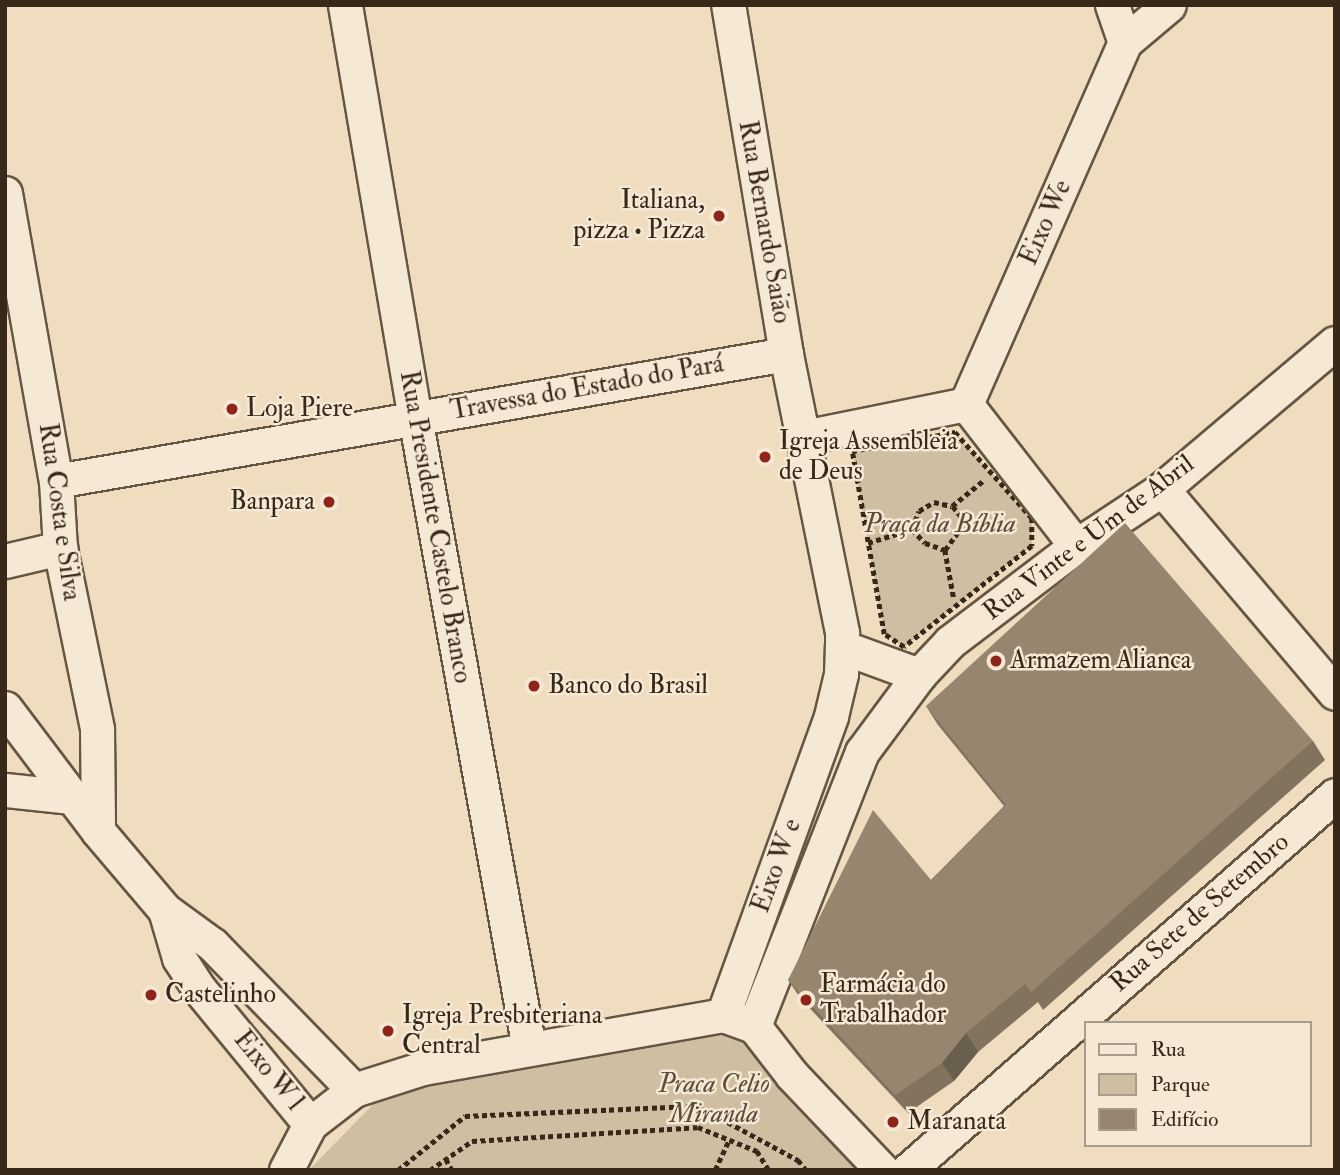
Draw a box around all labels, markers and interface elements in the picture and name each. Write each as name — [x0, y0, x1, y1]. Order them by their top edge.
street label: Rua Bernardo Saião — [731, 118, 797, 326]
street label: Eixo We — [1013, 176, 1079, 270]
place label: Italiana, pizza • Pizza — [573, 185, 705, 246]
marker: Italiana, pizza • Pizza — [711, 208, 727, 224]
street label: Travessa do Estado do Pará — [448, 349, 726, 427]
street label: Rua Presidente Castelo Branco — [392, 368, 478, 686]
place label: Loja Piere — [246, 393, 353, 425]
marker: Loja Piere — [224, 401, 240, 417]
street label: Rua Costa e Silva — [31, 421, 87, 603]
place label: Igreja Assembleia de Deus — [779, 426, 958, 488]
marker: Igreja Assembleia de Deus — [757, 449, 773, 465]
street label: Rua Vinte e Um de Abril — [977, 449, 1201, 627]
place label: Banpara — [230, 486, 315, 518]
marker: Banpara — [321, 494, 337, 510]
park label: Praça da Bíblia — [864, 509, 1016, 541]
place label: Armazem Alianca — [1010, 645, 1191, 677]
marker: Armazem Alianca — [988, 653, 1004, 669]
place label: Banco do Brasil — [548, 670, 708, 702]
marker: Banco do Brasil — [526, 678, 542, 694]
street label: Eixo W e — [746, 815, 808, 917]
street label: Rua Sete de Setembro — [1104, 827, 1296, 999]
place label: Farmácia do Trabalhador — [820, 969, 946, 1030]
place label: Castelinho — [165, 979, 276, 1011]
marker: Castelinho — [143, 987, 159, 1003]
marker: Farmácia do Trabalhador — [798, 992, 814, 1008]
place label: Igreja Presbiteriana Central — [402, 1000, 602, 1062]
legend — [1084, 1021, 1312, 1147]
marker: Igreja Presbiteriana Central — [380, 1023, 396, 1039]
street label: Eixo W l — [226, 1025, 310, 1117]
text: Rua — [1151, 1036, 1185, 1063]
park label: Praca Celio Miranda — [658, 1069, 770, 1130]
text: Parque — [1151, 1071, 1210, 1098]
place label: Maranata — [907, 1106, 1006, 1138]
text: Edifício — [1151, 1106, 1218, 1133]
marker: Maranata — [885, 1114, 901, 1130]

